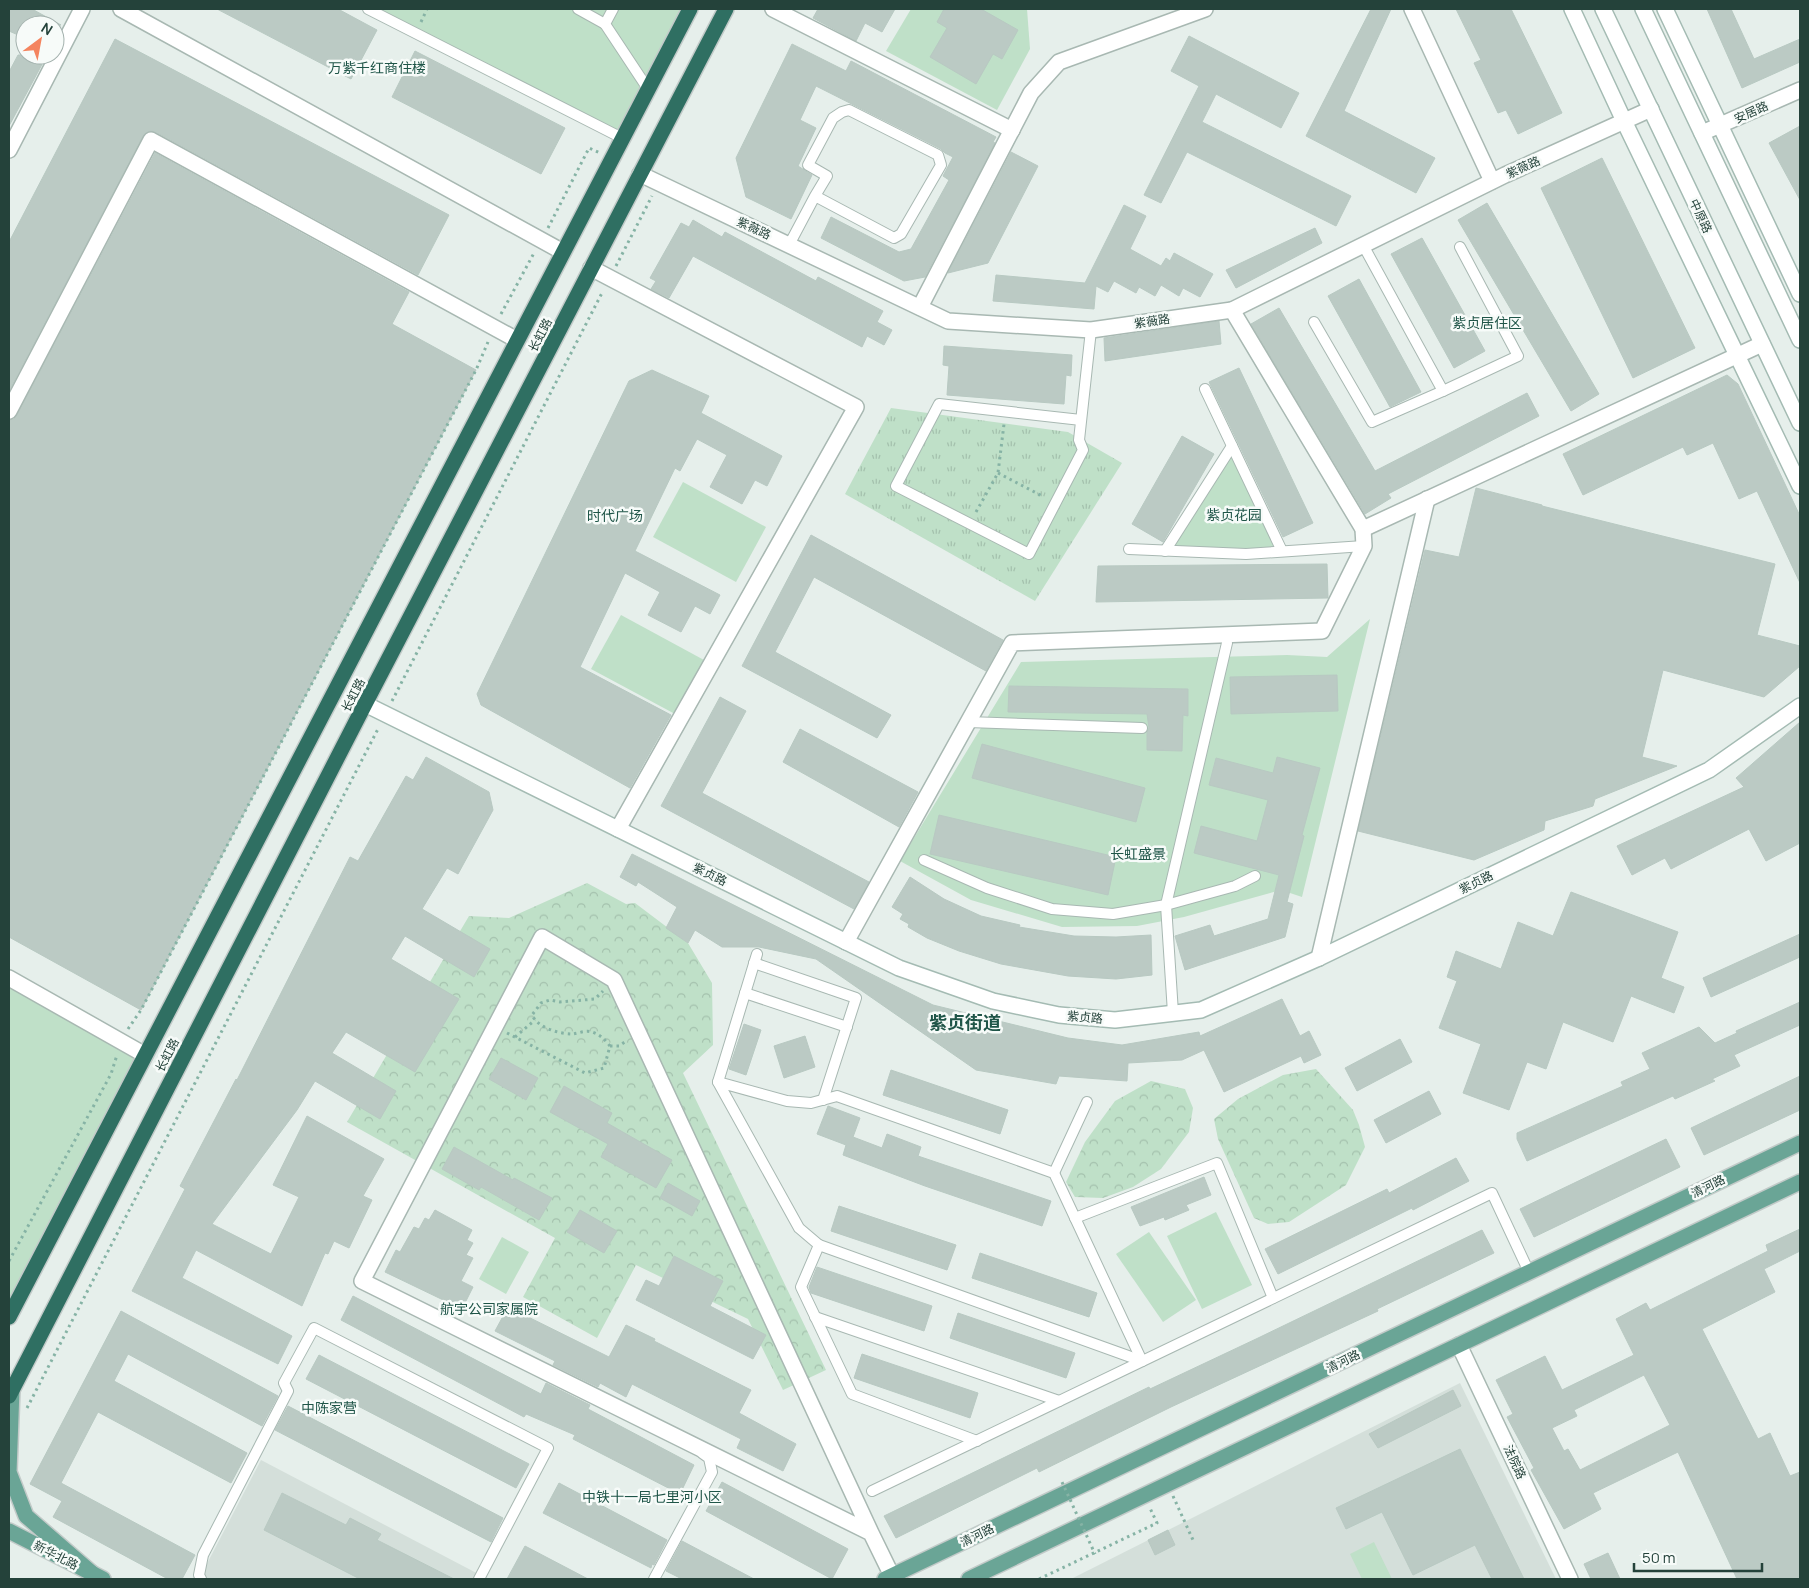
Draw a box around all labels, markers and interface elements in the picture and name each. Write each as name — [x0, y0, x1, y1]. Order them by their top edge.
north arrow — [15, 15, 65, 65]
text: N — [38, 18, 56, 39]
district label: 万紫千红商住楼 — [328, 58, 426, 77]
street label: 安居路 — [1731, 97, 1771, 127]
street label: 紫薇路 — [1503, 152, 1543, 182]
street label: 中原路 — [1686, 196, 1716, 236]
street label: 紫薇路 — [734, 213, 774, 243]
street label: 紫薇路 — [1133, 310, 1171, 332]
district label: 紫贞居住区 — [1452, 313, 1522, 332]
street label: 长虹路 — [524, 315, 556, 355]
district label: 紫贞花园 — [1206, 505, 1262, 524]
district label: 时代广场 — [587, 506, 643, 525]
street label: 长虹路 — [337, 675, 369, 715]
district label: 长虹盛景 — [1110, 844, 1166, 863]
street label: 紫贞路 — [690, 858, 730, 890]
street label: 紫贞路 — [1456, 866, 1496, 898]
street label: 紫贞路 — [1066, 1007, 1104, 1027]
district label: 紫贞街道 — [929, 1010, 1001, 1034]
street label: 长虹路 — [151, 1035, 183, 1075]
street label: 清河路 — [1688, 1170, 1728, 1202]
district label: 航宇公司家属院 — [440, 1299, 538, 1318]
street label: 清河路 — [1323, 1345, 1363, 1377]
district label: 中陈家营 — [301, 1398, 357, 1417]
street label: 法院路 — [1500, 1442, 1530, 1482]
district label: 中铁十一局七里河小区 — [582, 1487, 722, 1506]
street label: 清河路 — [957, 1519, 997, 1551]
street label: 新华北路 — [31, 1537, 81, 1573]
scale bar — [1634, 1540, 1762, 1572]
text: 50 m — [1642, 1547, 1676, 1568]

